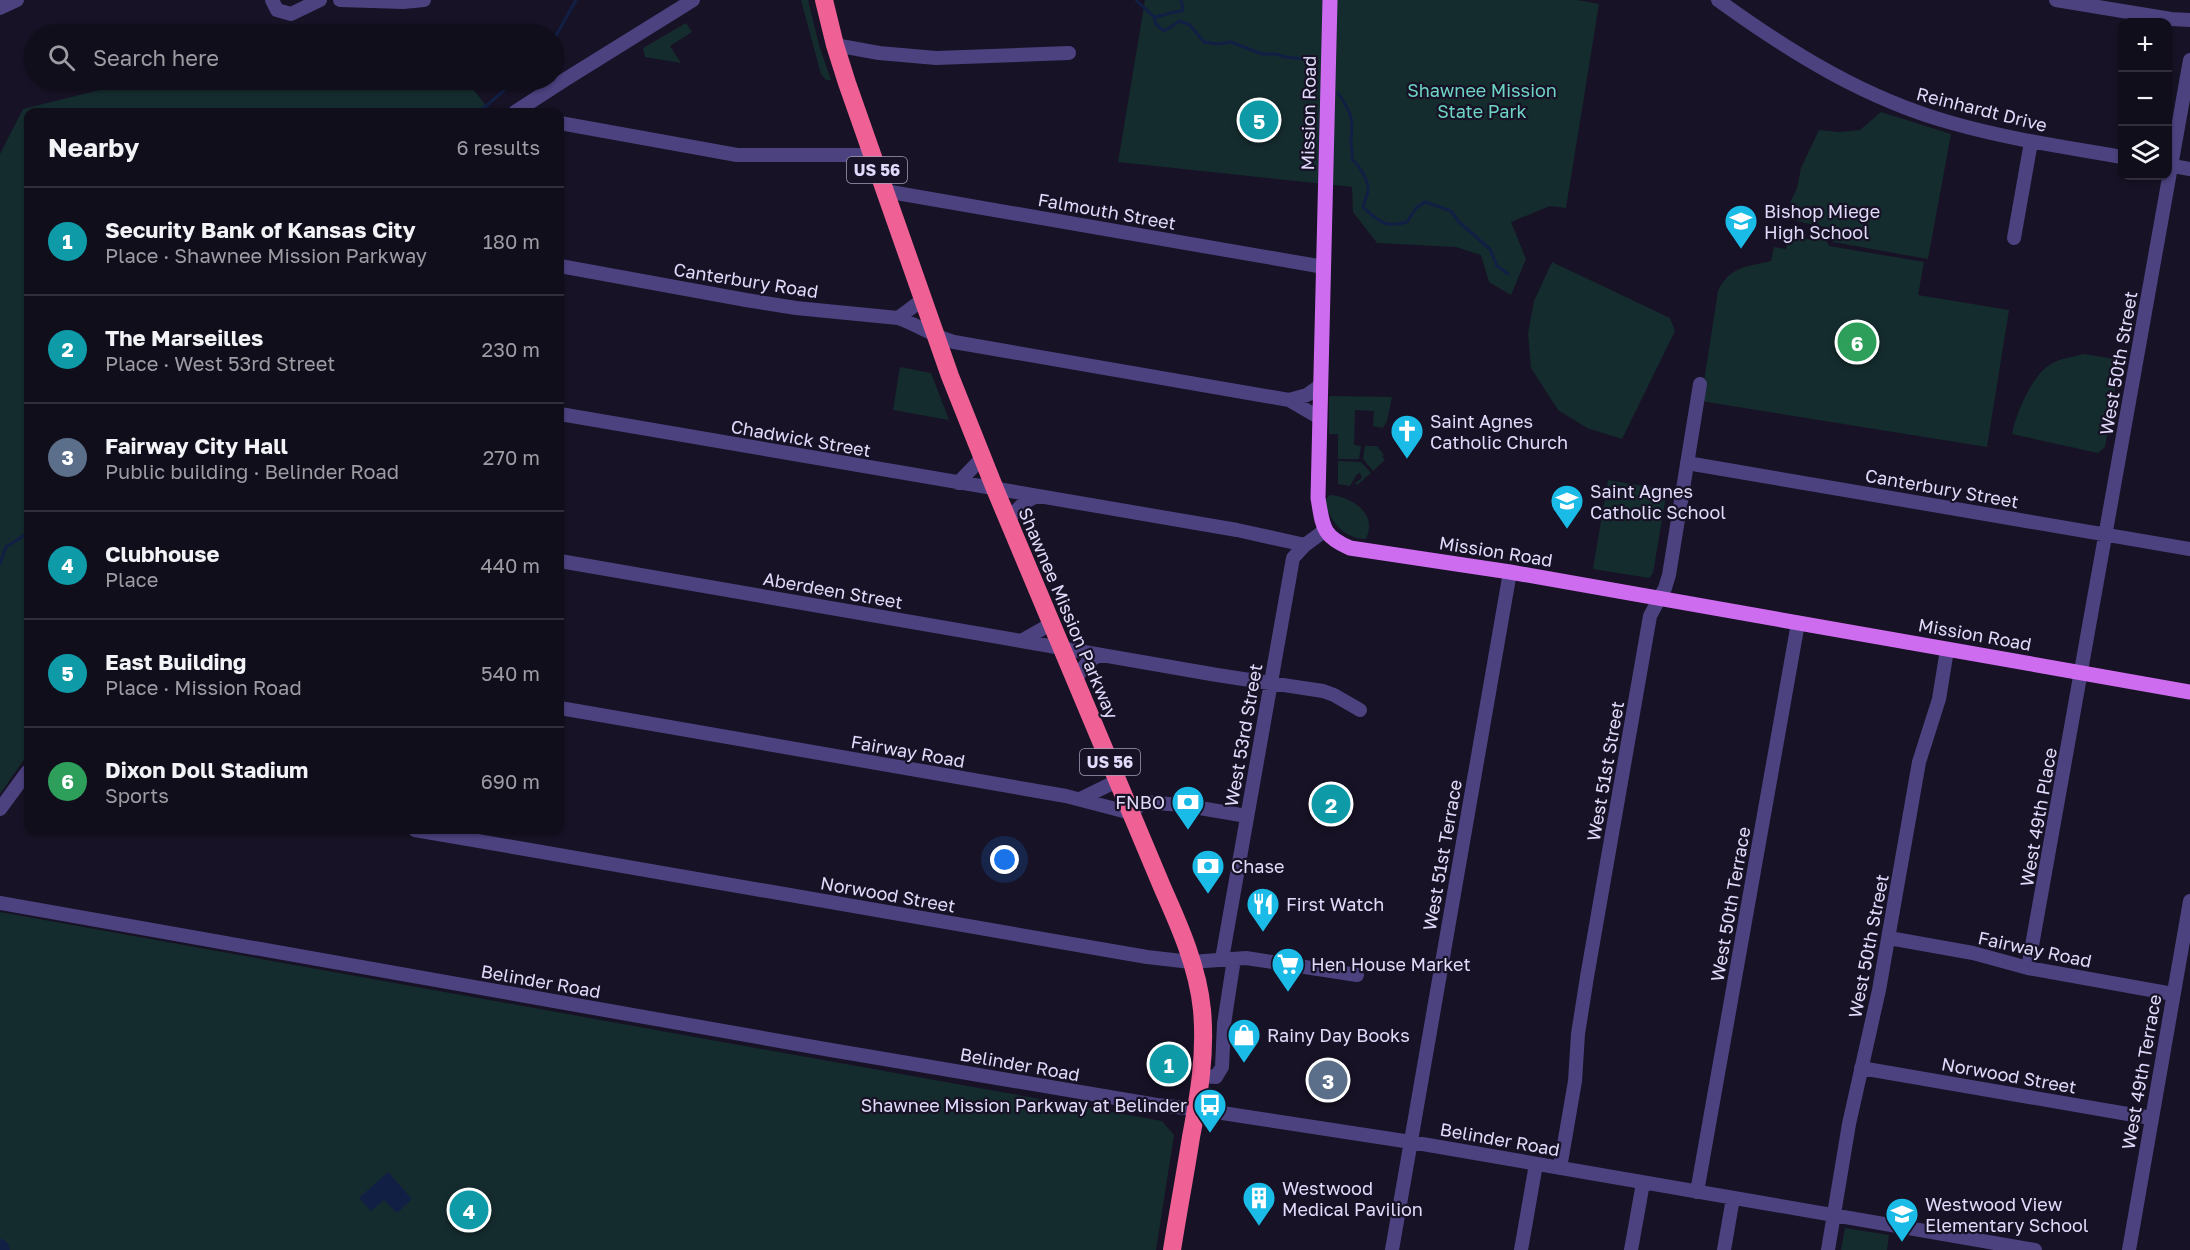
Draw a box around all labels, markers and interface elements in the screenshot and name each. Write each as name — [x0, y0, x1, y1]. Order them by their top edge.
map controls — [2118, 18, 2172, 180]
button: + — [2118, 18, 2172, 72]
search box — [24, 24, 564, 90]
icon: search — [45, 41, 78, 74]
text: Search here — [93, 44, 219, 71]
street label: Mission Road — [1296, 55, 1320, 171]
button: − — [2118, 72, 2172, 126]
park label: Shawnee Mission State Park — [1407, 79, 1557, 122]
street label: Reinhardt Drive — [1914, 82, 2050, 136]
pin: 5 — [1240, 98, 1278, 142]
button: layers — [2118, 126, 2172, 180]
text: Nearby — [48, 132, 139, 163]
text: 6 results — [456, 135, 540, 159]
road number: US 56 — [847, 157, 907, 183]
street label: Falmouth Street — [1036, 188, 1178, 234]
place label: Bishop Miege High School — [1764, 200, 1880, 243]
school or university icon: Bishop Miege High School — [1723, 203, 1759, 250]
text: Security Bank of Kansas City — [105, 216, 416, 243]
text: 1 — [62, 229, 73, 253]
text: 180 m — [483, 229, 540, 253]
text: Place · Shawnee Mission Parkway — [105, 243, 427, 267]
street label: Canterbury Road — [672, 258, 820, 302]
street label: West 50th Street — [2095, 289, 2141, 437]
pin: 6 — [1838, 320, 1876, 364]
text: The Marseilles — [105, 324, 263, 351]
text: 2 — [61, 337, 74, 361]
text: 230 m — [482, 337, 540, 361]
text: Place · West 53rd Street — [105, 351, 335, 375]
place label: Saint Agnes Catholic Church — [1430, 410, 1568, 453]
church icon: Saint Agnes Catholic Church — [1389, 413, 1425, 460]
street label: Chadwick Street — [729, 415, 873, 461]
text: Fairway City Hall — [105, 432, 288, 459]
text: 3 — [61, 445, 74, 469]
text: 270 m — [483, 445, 540, 469]
text: Public building · Belinder Road — [105, 459, 399, 483]
street label: Canterbury Street — [1864, 464, 2020, 512]
place label: Saint Agnes Catholic School — [1590, 480, 1726, 523]
school or university icon: Saint Agnes Catholic School — [1549, 483, 1585, 530]
street label: Shawnee Mission Parkway — [1014, 504, 1124, 722]
street label: Mission Road — [1438, 531, 1554, 571]
text: Clubhouse — [105, 540, 220, 567]
text: 4 — [61, 553, 74, 577]
text: 440 m — [481, 553, 540, 577]
text: Place — [105, 567, 158, 591]
street label: Aberdeen Street — [762, 567, 904, 613]
street label: Mission Road — [1917, 613, 2033, 655]
text: East Building — [105, 648, 246, 675]
text: 5 — [61, 661, 74, 685]
text: 540 m — [481, 661, 540, 685]
street label: West 53rd Street — [1220, 662, 1266, 808]
text: Place · Mission Road — [105, 675, 302, 699]
street label: West 51st Street — [1582, 699, 1628, 843]
street label: Fairway Road — [849, 730, 967, 772]
street label: West 49th Place — [2015, 746, 2061, 888]
road number: US 56 — [1080, 749, 1140, 775]
text: Dixon Doll Stadium — [105, 756, 308, 783]
text: 6 — [61, 769, 74, 793]
text: 690 m — [481, 769, 540, 793]
street label: West 51st Terrace — [1418, 778, 1466, 932]
pin: 2 — [1312, 782, 1350, 826]
text: Sports — [105, 783, 169, 807]
bank icon: FNBO — [1170, 784, 1206, 831]
place label: FNBO — [1115, 791, 1165, 813]
street label: West 50th Terrace — [1706, 825, 1754, 983]
your location — [990, 845, 1019, 874]
bank icon: Chase — [1190, 848, 1226, 895]
place label: Chase — [1231, 855, 1284, 877]
street label: Norwood Street — [819, 871, 957, 917]
street label: West 50th Street — [1843, 872, 1893, 1020]
restaurant icon: First Watch — [1245, 886, 1281, 933]
place label: First Watch — [1286, 893, 1384, 915]
street label: Fairway Road — [1976, 926, 2094, 972]
supermarket icon: Hen House Market — [1270, 946, 1306, 993]
place label: Hen House Market — [1311, 953, 1471, 975]
street label: Belinder Road — [479, 960, 603, 1002]
street label: West 49th Terrace — [2117, 993, 2165, 1151]
shop icon: Rainy Day Books — [1226, 1017, 1262, 1064]
place label: Rainy Day Books — [1267, 1024, 1410, 1046]
pin: 1 — [1150, 1042, 1188, 1086]
street label: Belinder Road — [958, 1043, 1082, 1085]
street label: Norwood Street — [1940, 1052, 2078, 1098]
pin: 3 — [1308, 1058, 1348, 1102]
bus stop icon: Shawnee Mission Parkway at Belinder — [1192, 1087, 1228, 1134]
place label: Shawnee Mission Parkway at Belinder — [861, 1094, 1187, 1116]
street label: Belinder Road — [1438, 1118, 1562, 1160]
place label: Westwood Medical Pavilion — [1282, 1177, 1423, 1220]
building icon: Westwood Medical Pavilion — [1241, 1180, 1277, 1227]
pin: 4 — [450, 1188, 488, 1232]
place label: Westwood View Elementary School — [1925, 1193, 2089, 1236]
school or university icon: Westwood View Elementary School — [1884, 1196, 1920, 1243]

